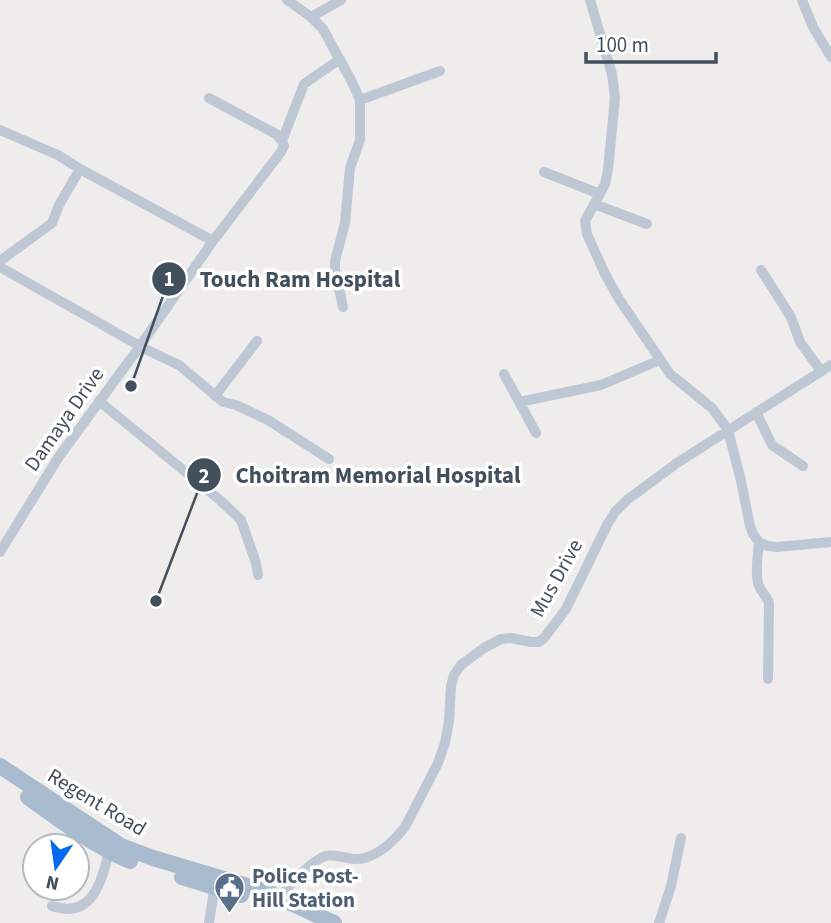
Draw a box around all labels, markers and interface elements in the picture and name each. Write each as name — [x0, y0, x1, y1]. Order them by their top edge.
scale bar — [586, 21, 716, 65]
text: 100 m — [596, 30, 649, 60]
callout: Touch Ram Hospital — [151, 257, 415, 301]
text: Touch Ram Hospital — [200, 263, 401, 296]
text: 1 — [163, 264, 175, 294]
street label: Damaya Drive — [17, 361, 111, 477]
callout: Choitram Memorial Hospital — [186, 453, 534, 497]
text: Choitram Memorial Hospital — [235, 459, 521, 492]
text: 2 — [198, 461, 210, 491]
street label: Mus Drive — [522, 533, 590, 623]
street label: Regent Road — [42, 761, 152, 843]
north arrow — [21, 832, 91, 902]
place label: Police Post- Hill Station — [252, 861, 359, 915]
text: N — [43, 868, 62, 897]
public building icon: Police Post- Hill Station — [212, 871, 246, 915]

